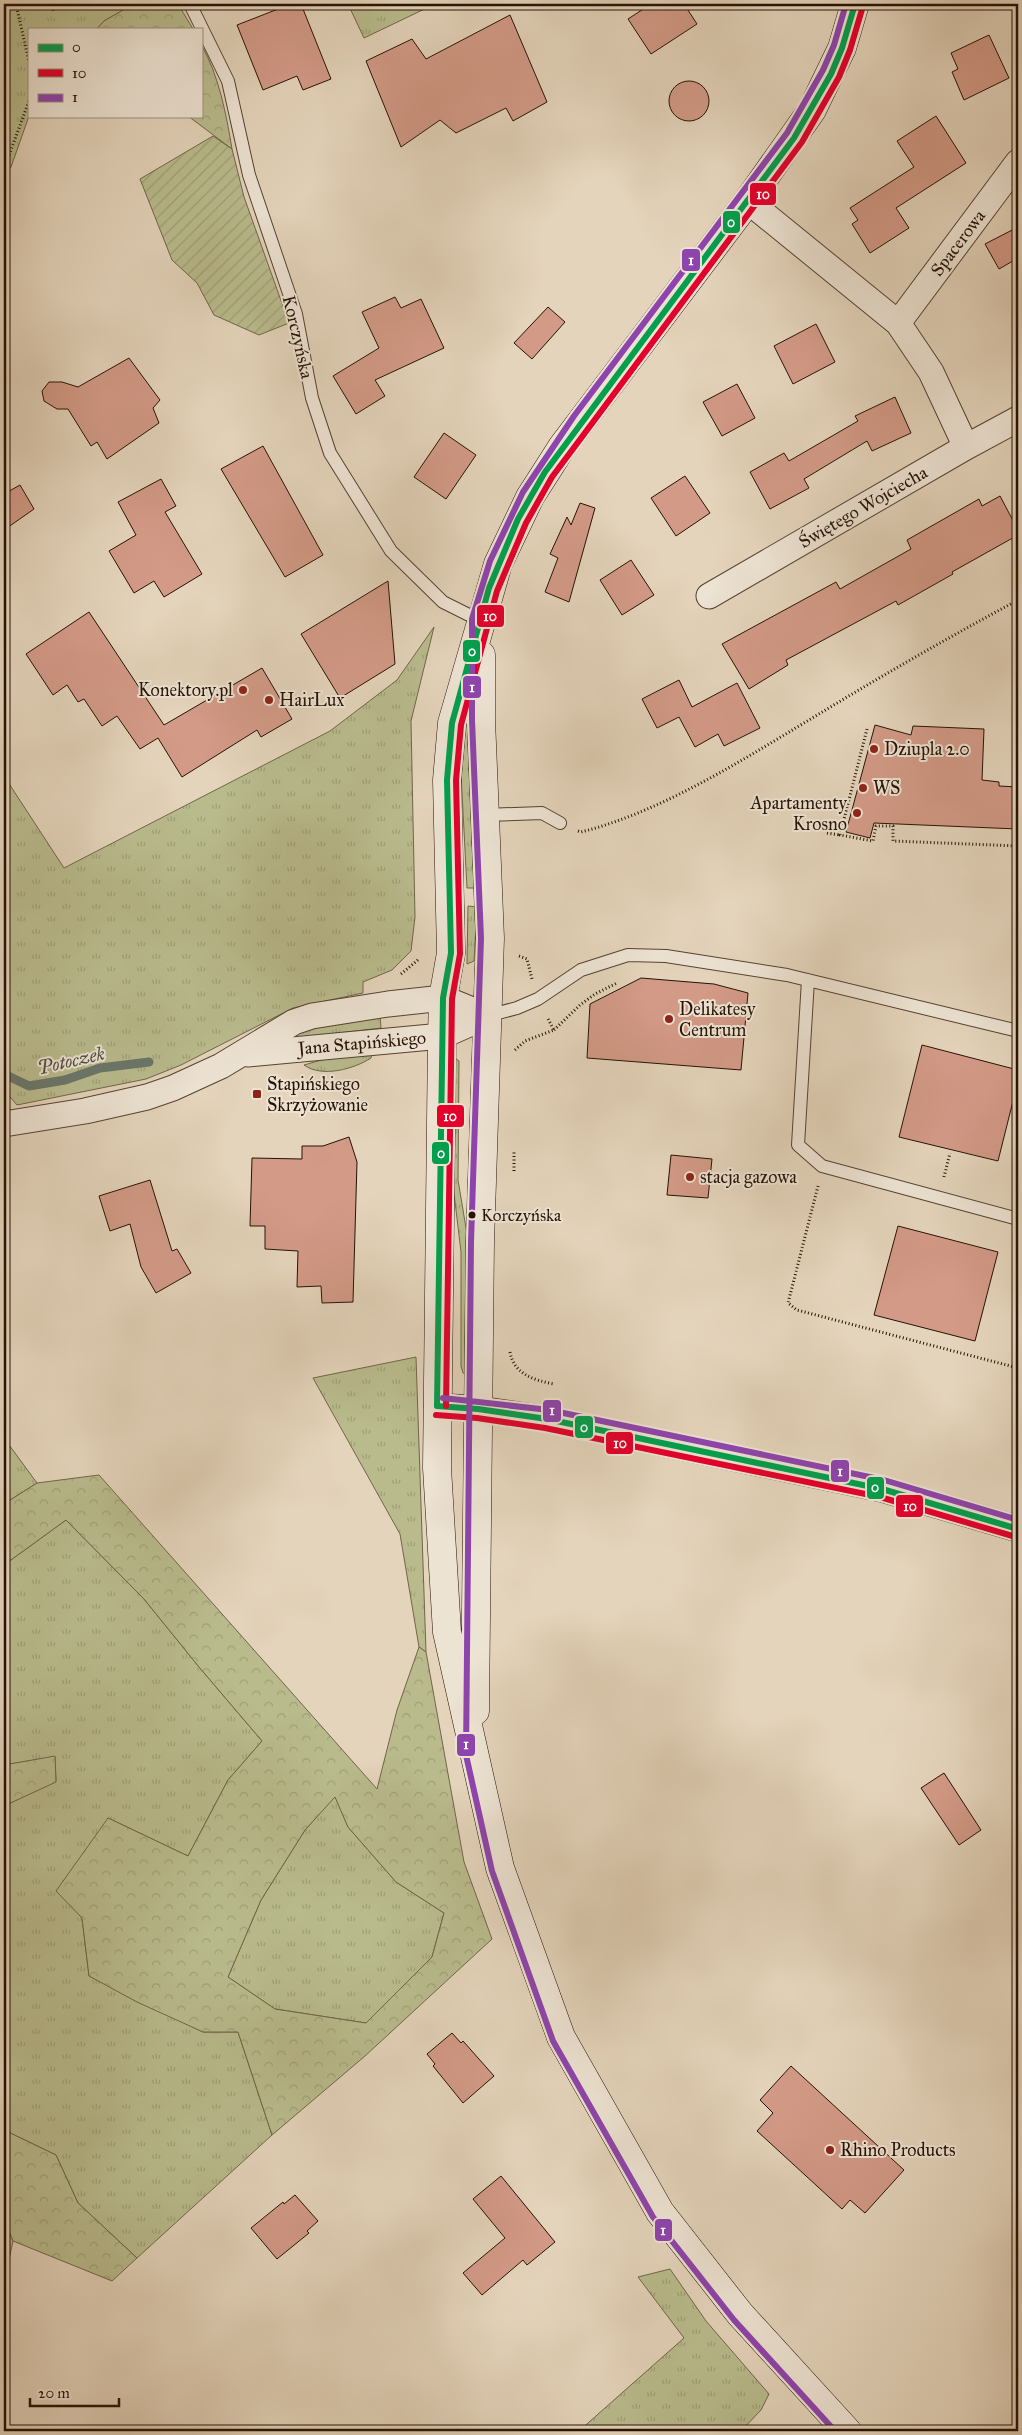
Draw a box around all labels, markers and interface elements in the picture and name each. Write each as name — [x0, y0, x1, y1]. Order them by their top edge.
legend — [28, 28, 202, 118]
text: 0 — [72, 38, 81, 56]
text: 10 — [72, 64, 87, 82]
text: 1 — [72, 88, 78, 106]
line badge: 10 — [749, 182, 777, 206]
text: 10 — [756, 186, 770, 203]
street label: Spacerowa — [926, 205, 990, 280]
line badge: 0 — [722, 210, 741, 234]
text: 0 — [727, 214, 735, 231]
line badge: 1 — [681, 248, 701, 272]
text: 1 — [688, 252, 694, 269]
street label: Korczyńska — [278, 293, 318, 381]
street label: Świętego Wojciecha — [794, 459, 932, 554]
line badge: 10 — [476, 604, 505, 628]
text: 10 — [483, 608, 497, 625]
line badge: 0 — [462, 639, 481, 663]
text: 0 — [468, 643, 476, 660]
line badge: 1 — [462, 675, 482, 699]
place label: Konektory.pl — [138, 679, 233, 701]
text: 1 — [469, 679, 475, 696]
marker: Konektory.pl — [237, 684, 249, 696]
place label: HairLux — [279, 689, 344, 711]
marker: HairLux — [263, 694, 275, 706]
place label: Dziupla 2.0 — [884, 738, 970, 760]
marker: Dziupla 2.0 — [868, 743, 880, 755]
place label: WS — [873, 777, 900, 799]
marker: WS — [857, 782, 869, 794]
place label: Apartamenty Krosno — [750, 792, 848, 835]
marker: Apartamenty Krosno — [851, 807, 863, 819]
place label: Delikatesy Centrum — [679, 998, 756, 1041]
marker: Delikatesy Centrum — [663, 1013, 675, 1025]
street label: Jana Stapińskiego — [295, 1026, 427, 1061]
water label: Potoczek — [35, 1041, 107, 1079]
place label: Stapińskiego Skrzyżowanie — [267, 1073, 368, 1116]
marker: Stapińskiego Skrzyżowanie — [251, 1088, 263, 1100]
line badge: 10 — [436, 1104, 465, 1128]
text: 10 — [443, 1108, 457, 1125]
line badge: 0 — [431, 1141, 450, 1165]
text: 0 — [437, 1145, 445, 1162]
place label: stacja gazowa — [700, 1166, 797, 1189]
marker: stacja gazowa — [684, 1171, 696, 1183]
place label: Korczyńska — [481, 1205, 562, 1226]
marker: Korczyńska — [467, 1210, 477, 1220]
line badge: 1 — [542, 1399, 562, 1423]
text: 1 — [549, 1402, 555, 1419]
line badge: 0 — [574, 1415, 594, 1439]
text: 0 — [580, 1419, 588, 1436]
line badge: 10 — [605, 1431, 634, 1455]
text: 10 — [613, 1435, 627, 1452]
line badge: 1 — [830, 1459, 850, 1483]
text: 1 — [837, 1463, 843, 1480]
line badge: 0 — [866, 1476, 885, 1500]
text: 0 — [871, 1479, 879, 1496]
line badge: 10 — [895, 1494, 924, 1518]
text: 10 — [903, 1498, 917, 1515]
line badge: 1 — [456, 1733, 476, 1757]
text: 1 — [463, 1736, 469, 1753]
place label: Rhino Products — [840, 2139, 956, 2161]
marker: Rhino Products — [824, 2144, 836, 2156]
line badge: 1 — [654, 2218, 673, 2242]
text: 1 — [660, 2222, 666, 2239]
scale bar — [30, 2375, 119, 2407]
text: 20 m — [38, 2384, 70, 2402]

